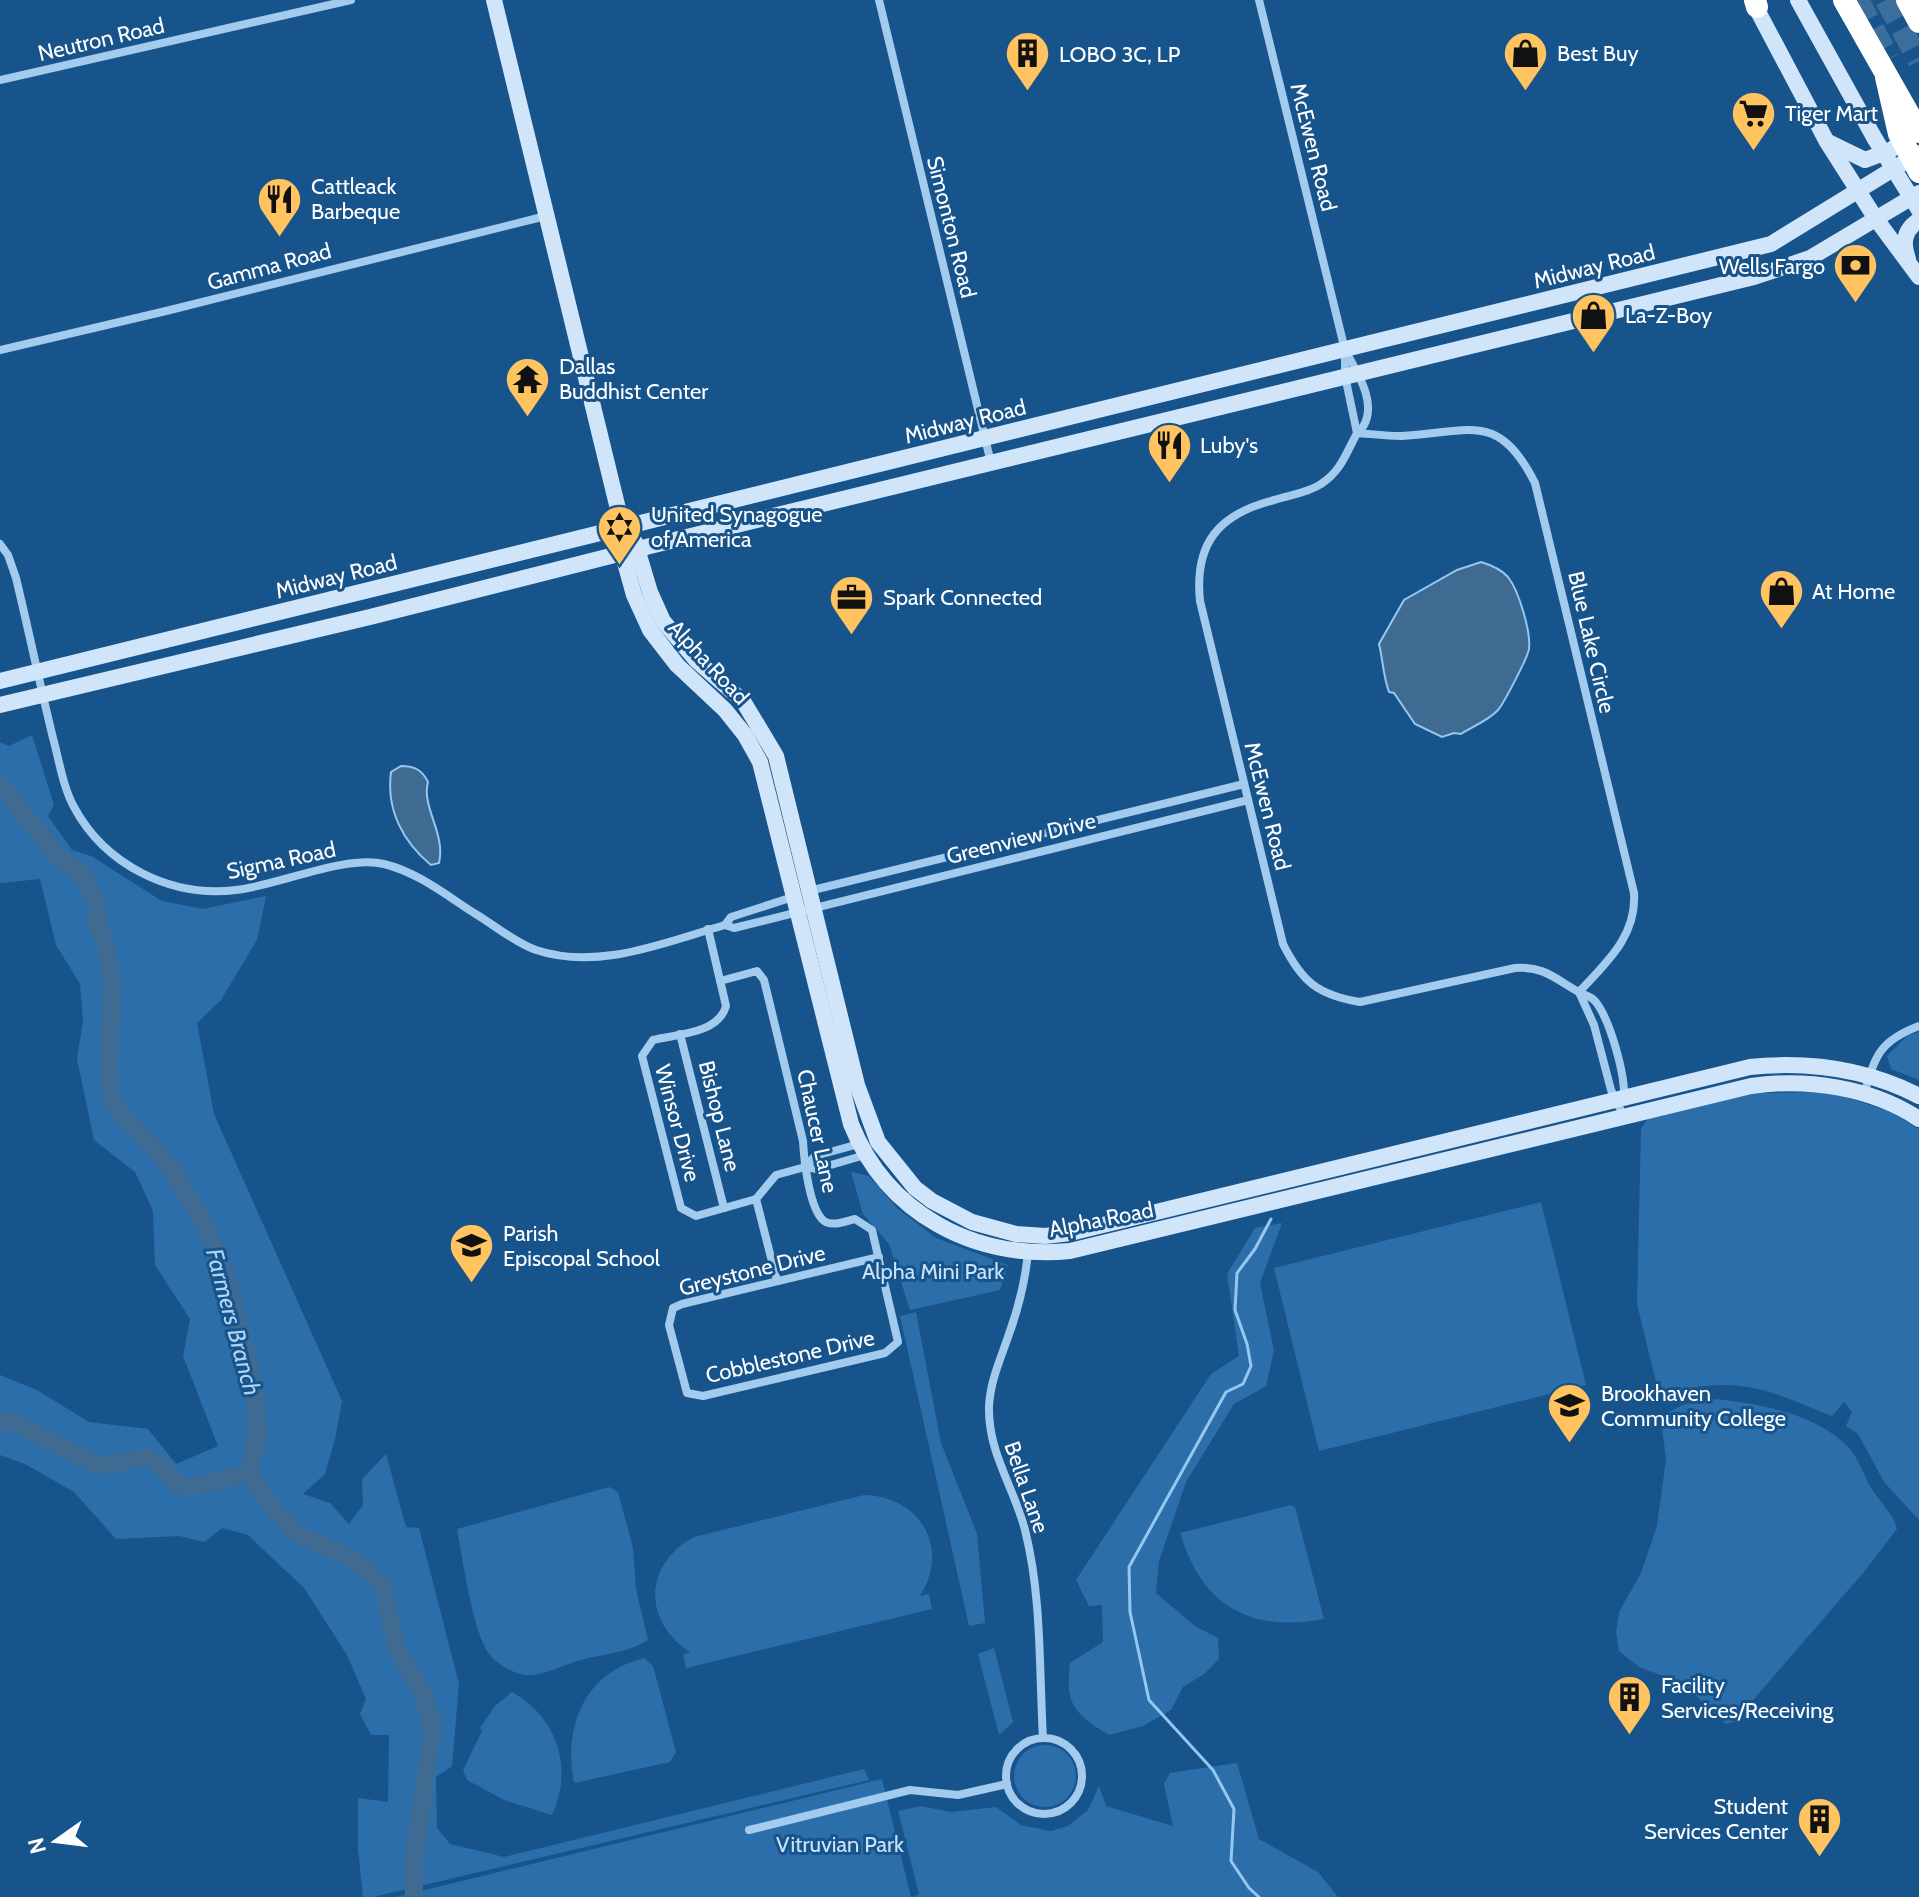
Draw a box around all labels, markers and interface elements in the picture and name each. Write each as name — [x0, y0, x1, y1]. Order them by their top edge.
street label: Neutron Road — [35, 12, 167, 67]
shop icon: Best Buy — [1502, 29, 1550, 92]
building icon: LOBO 3C, LP — [1004, 30, 1052, 93]
place label: Best Buy — [1557, 40, 1639, 67]
place label: LOBO 3C, LP — [1059, 41, 1181, 68]
street label: McEwen Road — [1285, 80, 1343, 214]
supermarket icon: Tiger Mart — [1730, 89, 1778, 152]
place label: Tiger Mart — [1785, 100, 1879, 127]
street label: Simonton Road — [921, 153, 982, 301]
place label: Cattleack Barbeque — [311, 173, 400, 225]
restaurant icon: Cattleack Barbeque — [256, 175, 304, 238]
street label: Gamma Road — [204, 237, 334, 296]
street label: Midway Road — [1531, 238, 1658, 295]
bank icon: Wells Fargo — [1832, 242, 1880, 305]
place label: Wells Fargo — [1719, 253, 1825, 280]
shop icon: La-Z-Boy — [1570, 291, 1618, 354]
place label: La-Z-Boy — [1625, 302, 1712, 329]
place label: Dallas Buddhist Center — [559, 353, 708, 405]
temple icon: Dallas Buddhist Center — [504, 355, 552, 418]
street label: Midway Road — [902, 393, 1029, 450]
restaurant icon: Luby's — [1145, 421, 1193, 484]
place label: Luby's — [1200, 432, 1258, 459]
place label: United Synagogue of America — [651, 501, 823, 553]
synagogue icon: United Synagogue of America — [596, 503, 644, 566]
street label: Midway Road — [273, 548, 400, 605]
shop icon: At Home — [1757, 567, 1805, 630]
street label: Blue Lake Circle — [1562, 568, 1621, 716]
office icon: Spark Connected — [828, 573, 876, 636]
place label: At Home — [1812, 578, 1895, 605]
place label: Spark Connected — [883, 584, 1042, 611]
street label: Alpha Road — [663, 614, 755, 710]
street label: McEwen Road — [1239, 739, 1297, 873]
street label: Greenview Drive — [944, 807, 1099, 870]
street label: Sigma Road — [224, 836, 338, 885]
street label: Bishop Lane — [693, 1058, 746, 1174]
street label: Winsor Drive — [649, 1062, 706, 1185]
street label: Chaucer Lane — [791, 1067, 844, 1195]
street label: Alpha Road — [1046, 1196, 1156, 1243]
place label: Parish Episcopal School — [503, 1220, 661, 1272]
school or university icon: Parish Episcopal School — [448, 1222, 496, 1285]
street label: Greystone Drive — [676, 1239, 828, 1302]
water label: Farmers Branch — [200, 1245, 267, 1399]
park label: Alpha Mini Park — [862, 1258, 1004, 1285]
street label: Cobblestone Drive — [703, 1324, 877, 1389]
place label: Brookhaven Community College — [1601, 1380, 1786, 1432]
school or university icon: Brookhaven Community College — [1546, 1382, 1594, 1445]
street label: Bella Lane — [998, 1438, 1055, 1537]
place label: Facility Services/Receiving — [1661, 1672, 1835, 1724]
building icon: Facility Services/Receiving — [1606, 1674, 1654, 1737]
place label: Student Services Center — [1644, 1793, 1789, 1845]
building icon: Student Services Center — [1795, 1795, 1843, 1858]
north arrow — [16, 1801, 96, 1881]
park label: Vitruvian Park — [776, 1831, 904, 1858]
text: N — [22, 1835, 52, 1857]

